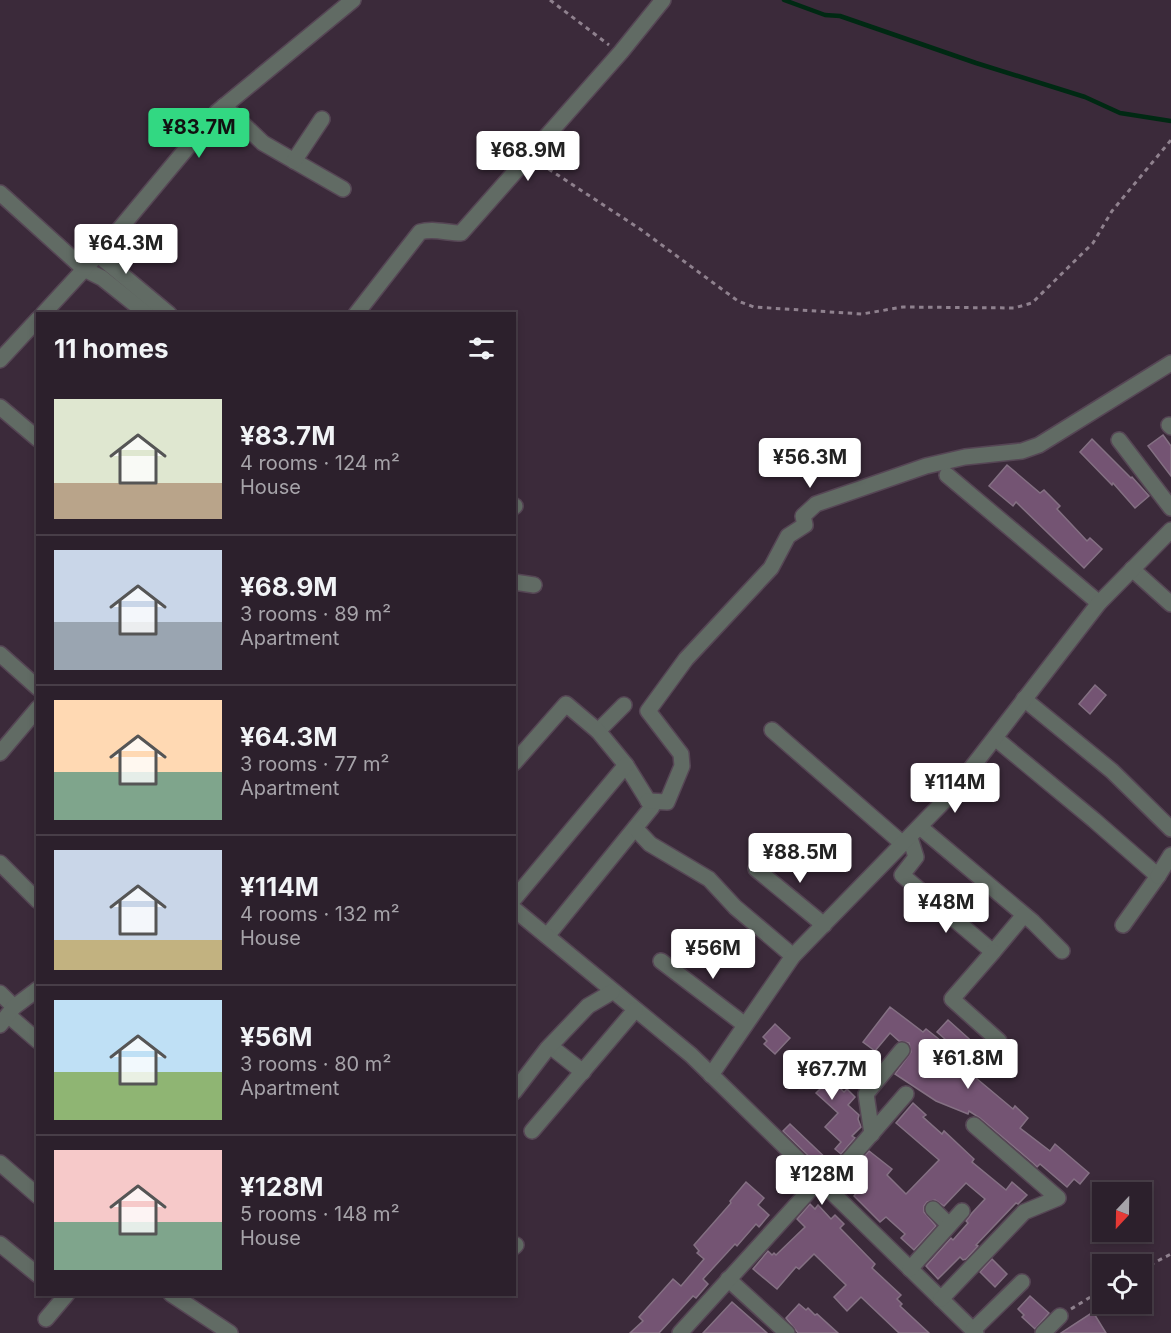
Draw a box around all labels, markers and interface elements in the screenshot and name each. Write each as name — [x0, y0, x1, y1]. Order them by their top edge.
pin: ¥83.7M — [150, 108, 248, 159]
text: ¥83.7M — [162, 115, 236, 139]
pin: ¥68.9M — [479, 131, 577, 182]
text: ¥68.9M — [490, 138, 566, 162]
pin: ¥64.3M — [77, 224, 175, 275]
text: ¥64.3M — [88, 231, 164, 255]
icon: filters — [465, 332, 498, 365]
text: 11 homes — [54, 333, 169, 364]
text: ¥83.7M — [240, 420, 335, 451]
icon: home — [102, 423, 174, 495]
pin: ¥56.3M — [761, 438, 859, 489]
text: ¥56.3M — [773, 445, 847, 469]
text: 4 rooms · 124 m² — [240, 451, 400, 475]
text: House — [240, 475, 301, 499]
text: ¥68.9M — [240, 571, 338, 602]
icon: home — [102, 574, 174, 646]
text: 3 rooms · 89 m² — [240, 602, 391, 626]
text: Apartment — [240, 626, 339, 650]
text: ¥64.3M — [240, 721, 338, 752]
icon: home — [102, 724, 174, 796]
text: 3 rooms · 77 m² — [240, 752, 389, 776]
pin: ¥114M — [913, 763, 997, 814]
text: ¥114M — [925, 770, 985, 794]
text: Apartment — [240, 776, 339, 800]
pin: ¥88.5M — [751, 833, 849, 884]
text: ¥88.5M — [763, 840, 838, 864]
text: ¥114M — [240, 871, 319, 902]
icon: home — [102, 874, 174, 946]
pin: ¥48M — [910, 883, 982, 934]
text: ¥48M — [918, 890, 974, 914]
text: 4 rooms · 132 m² — [240, 902, 399, 926]
text: House — [240, 926, 301, 950]
pin: ¥56M — [677, 929, 749, 980]
text: ¥56M — [685, 936, 741, 960]
text: ¥56M — [240, 1021, 313, 1052]
icon: home — [102, 1024, 174, 1096]
pin: ¥61.8M — [919, 1039, 1017, 1090]
text: ¥61.8M — [933, 1046, 1003, 1070]
pin: ¥67.7M — [783, 1050, 881, 1101]
text: 3 rooms · 80 m² — [240, 1052, 391, 1076]
text: ¥67.7M — [797, 1057, 867, 1081]
text: Apartment — [240, 1076, 339, 1100]
pin: ¥128M — [780, 1155, 864, 1206]
text: ¥128M — [790, 1162, 854, 1186]
text: ¥128M — [240, 1171, 324, 1202]
icon: home — [102, 1174, 174, 1246]
north arrow — [1092, 1182, 1152, 1242]
map controls — [1092, 1182, 1152, 1314]
text: 5 rooms · 148 m² — [240, 1202, 399, 1226]
text: House — [240, 1226, 301, 1250]
button: locate — [1092, 1254, 1152, 1314]

